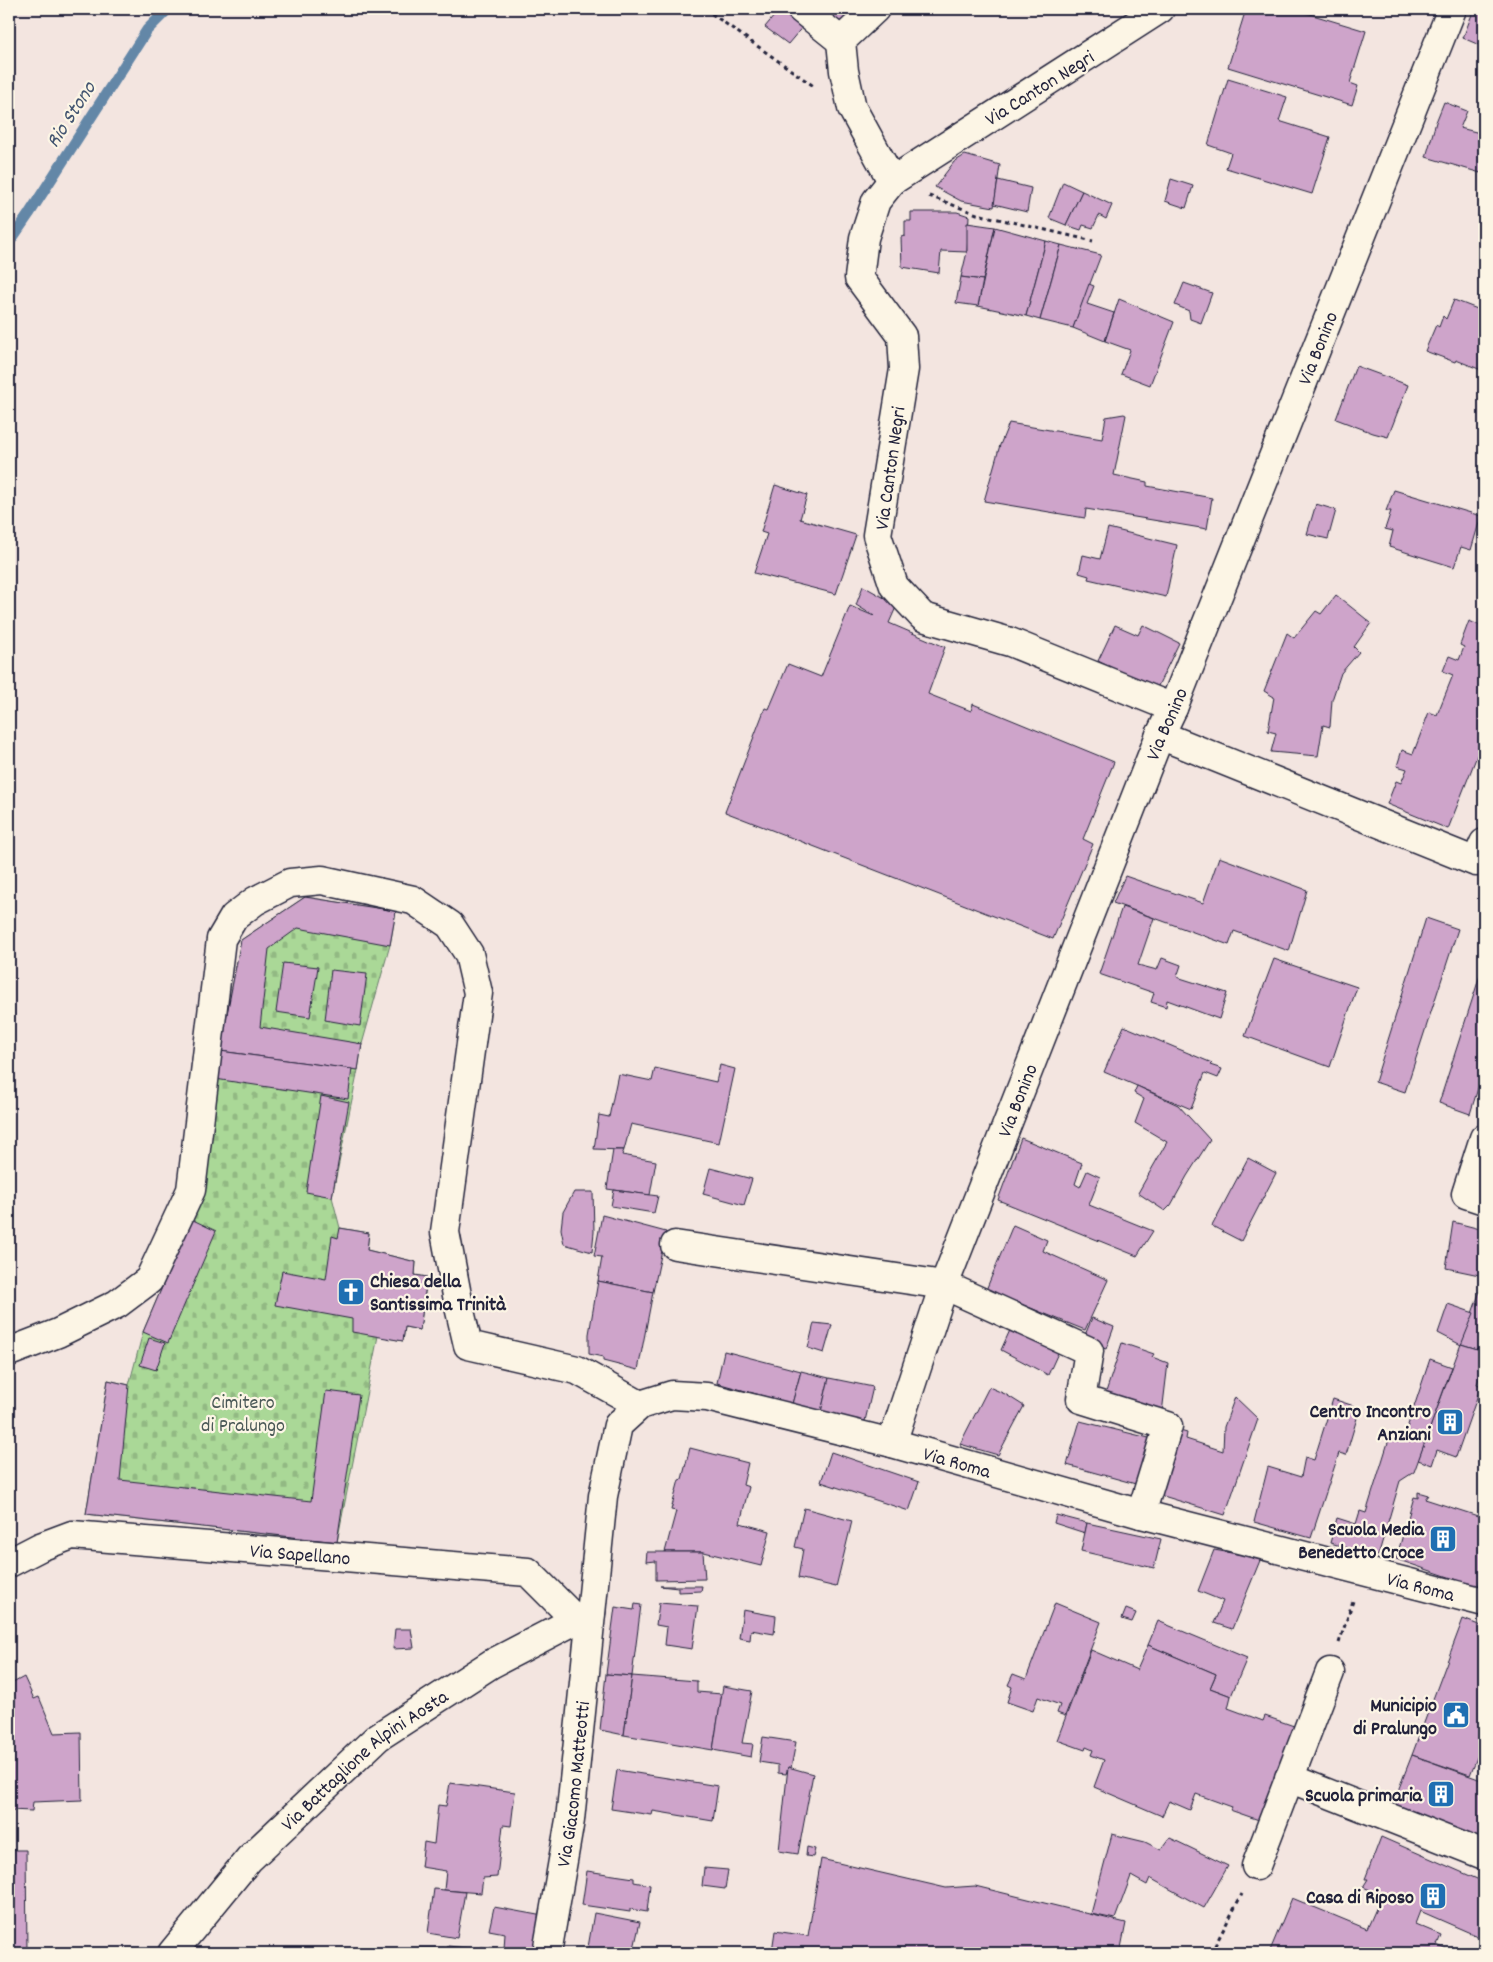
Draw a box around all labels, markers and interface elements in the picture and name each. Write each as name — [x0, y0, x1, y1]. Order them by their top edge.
street label: Via Canton Negri — [980, 45, 1101, 134]
water label: Rio Stono — [40, 75, 106, 155]
street label: Via Bonino — [1292, 308, 1347, 390]
street label: Via Canton Negri — [869, 405, 915, 532]
street label: Via Bonino — [1140, 684, 1197, 765]
street label: Via Bonino — [992, 1060, 1047, 1142]
place label: Chiesa della Santissima Trinità — [370, 1269, 507, 1320]
church icon: Chiesa della Santissima Trinità — [336, 1277, 366, 1307]
park label: Cimitero di Pralungo — [201, 1390, 285, 1441]
place label: Centro Incontro Anziani — [1309, 1399, 1431, 1450]
building icon: Centro Incontro Anziani — [1435, 1407, 1465, 1437]
street label: Via Roma — [919, 1442, 994, 1488]
place label: Scuola Media Benedetto Croce — [1298, 1517, 1425, 1568]
building icon: Scuola Media Benedetto Croce — [1428, 1524, 1458, 1554]
street label: Via Sapellano — [249, 1538, 351, 1575]
street label: Via Roma — [1383, 1567, 1458, 1611]
street label: Via Battaglione Alpini Aosta — [276, 1684, 455, 1839]
place label: Municipio di Pralungo — [1353, 1693, 1437, 1744]
street label: Via Giacomo Matteotti — [551, 1700, 599, 1870]
public building icon: Municipio di Pralungo — [1441, 1700, 1471, 1730]
building icon: Scuola primaria — [1426, 1779, 1456, 1809]
place label: Scuola primaria — [1305, 1783, 1423, 1811]
building icon: Casa di Riposo — [1418, 1881, 1448, 1911]
place label: Casa di Riposo — [1306, 1885, 1414, 1913]

